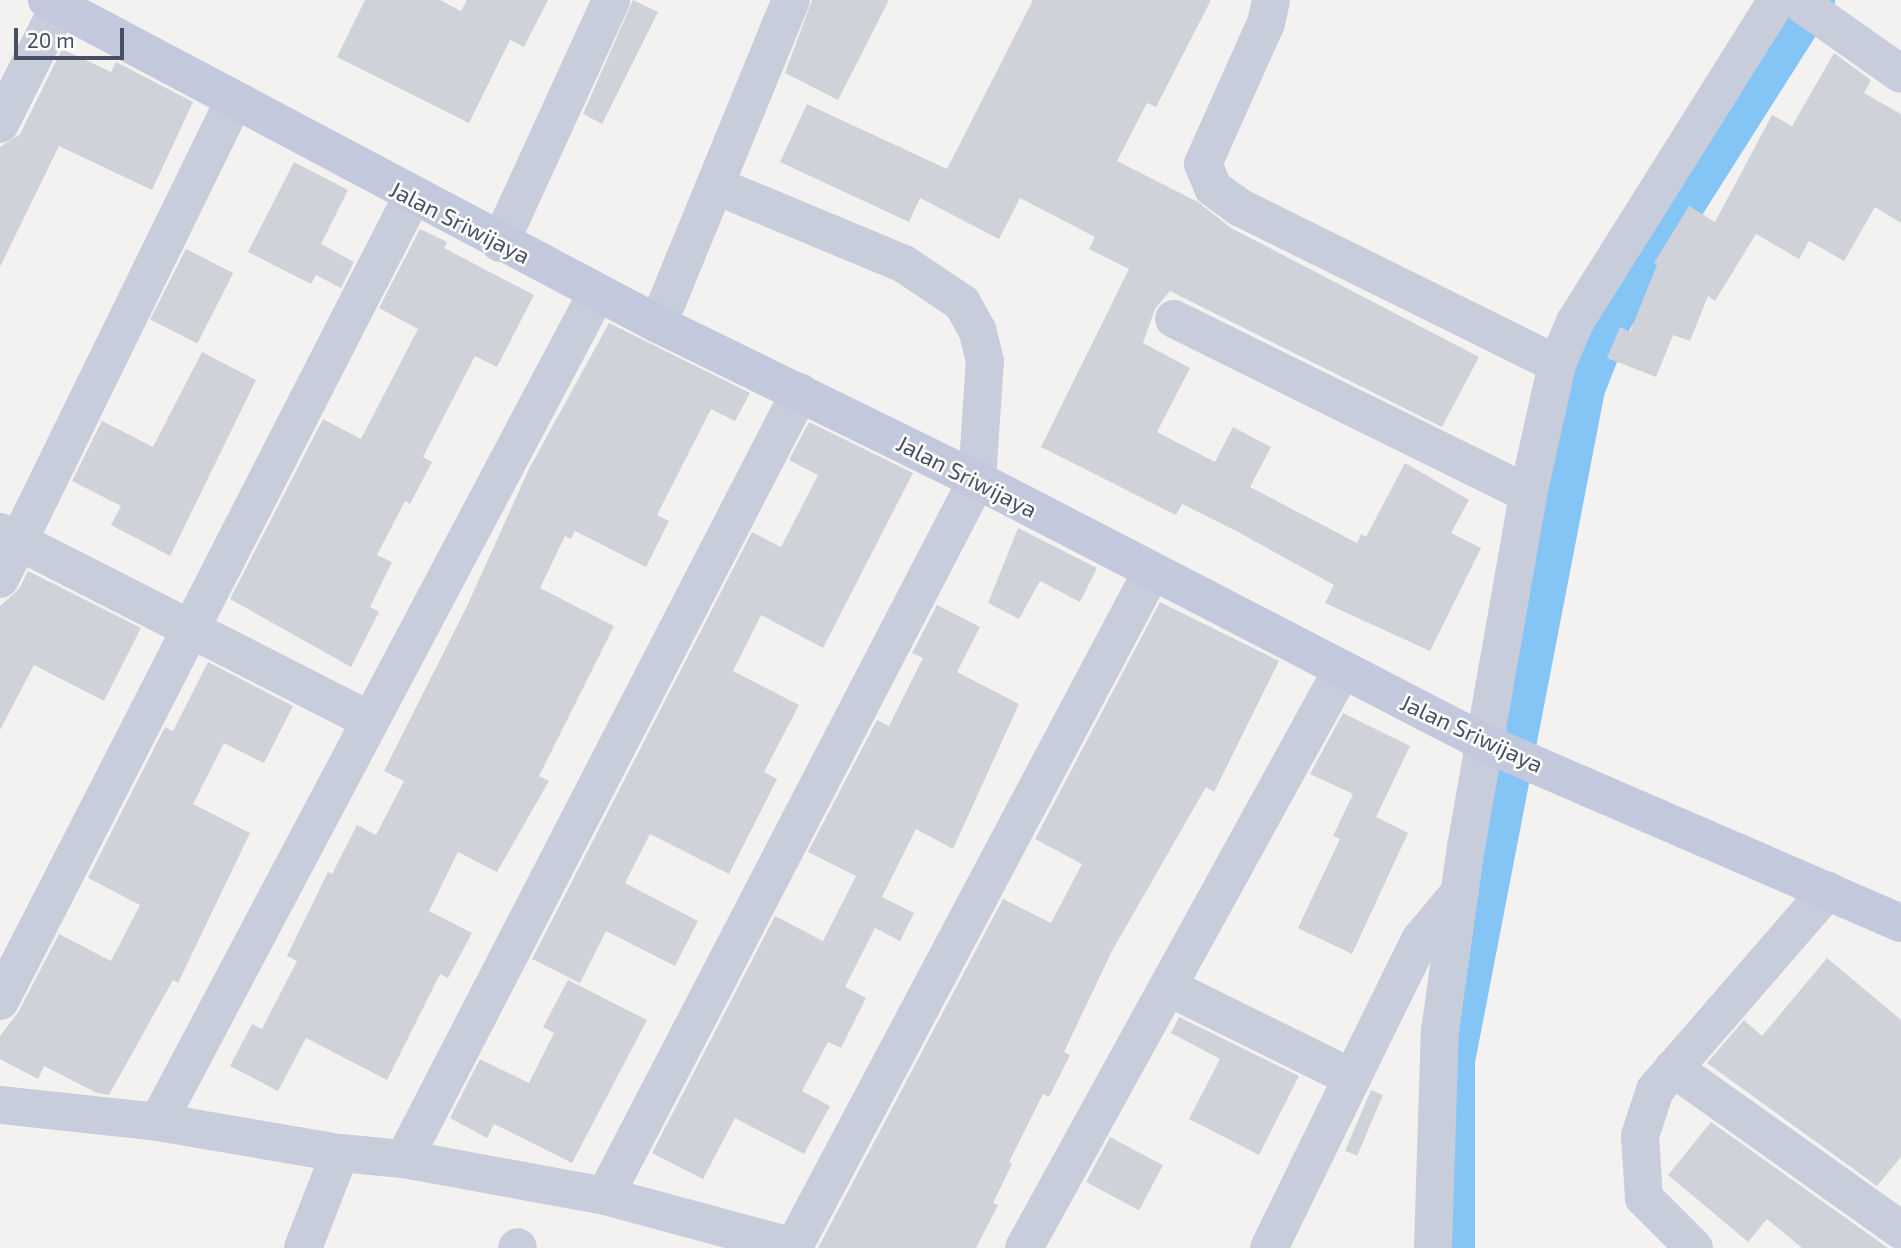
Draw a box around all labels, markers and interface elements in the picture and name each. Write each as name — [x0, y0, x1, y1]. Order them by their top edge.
scale bar — [18, 14, 128, 58]
text: 20 m — [27, 27, 75, 52]
street label: Jalan Sriwijaya — [385, 175, 535, 269]
street label: Jalan Sriwijaya — [892, 429, 1042, 523]
street label: Jalan Sriwijaya — [1396, 688, 1548, 778]

